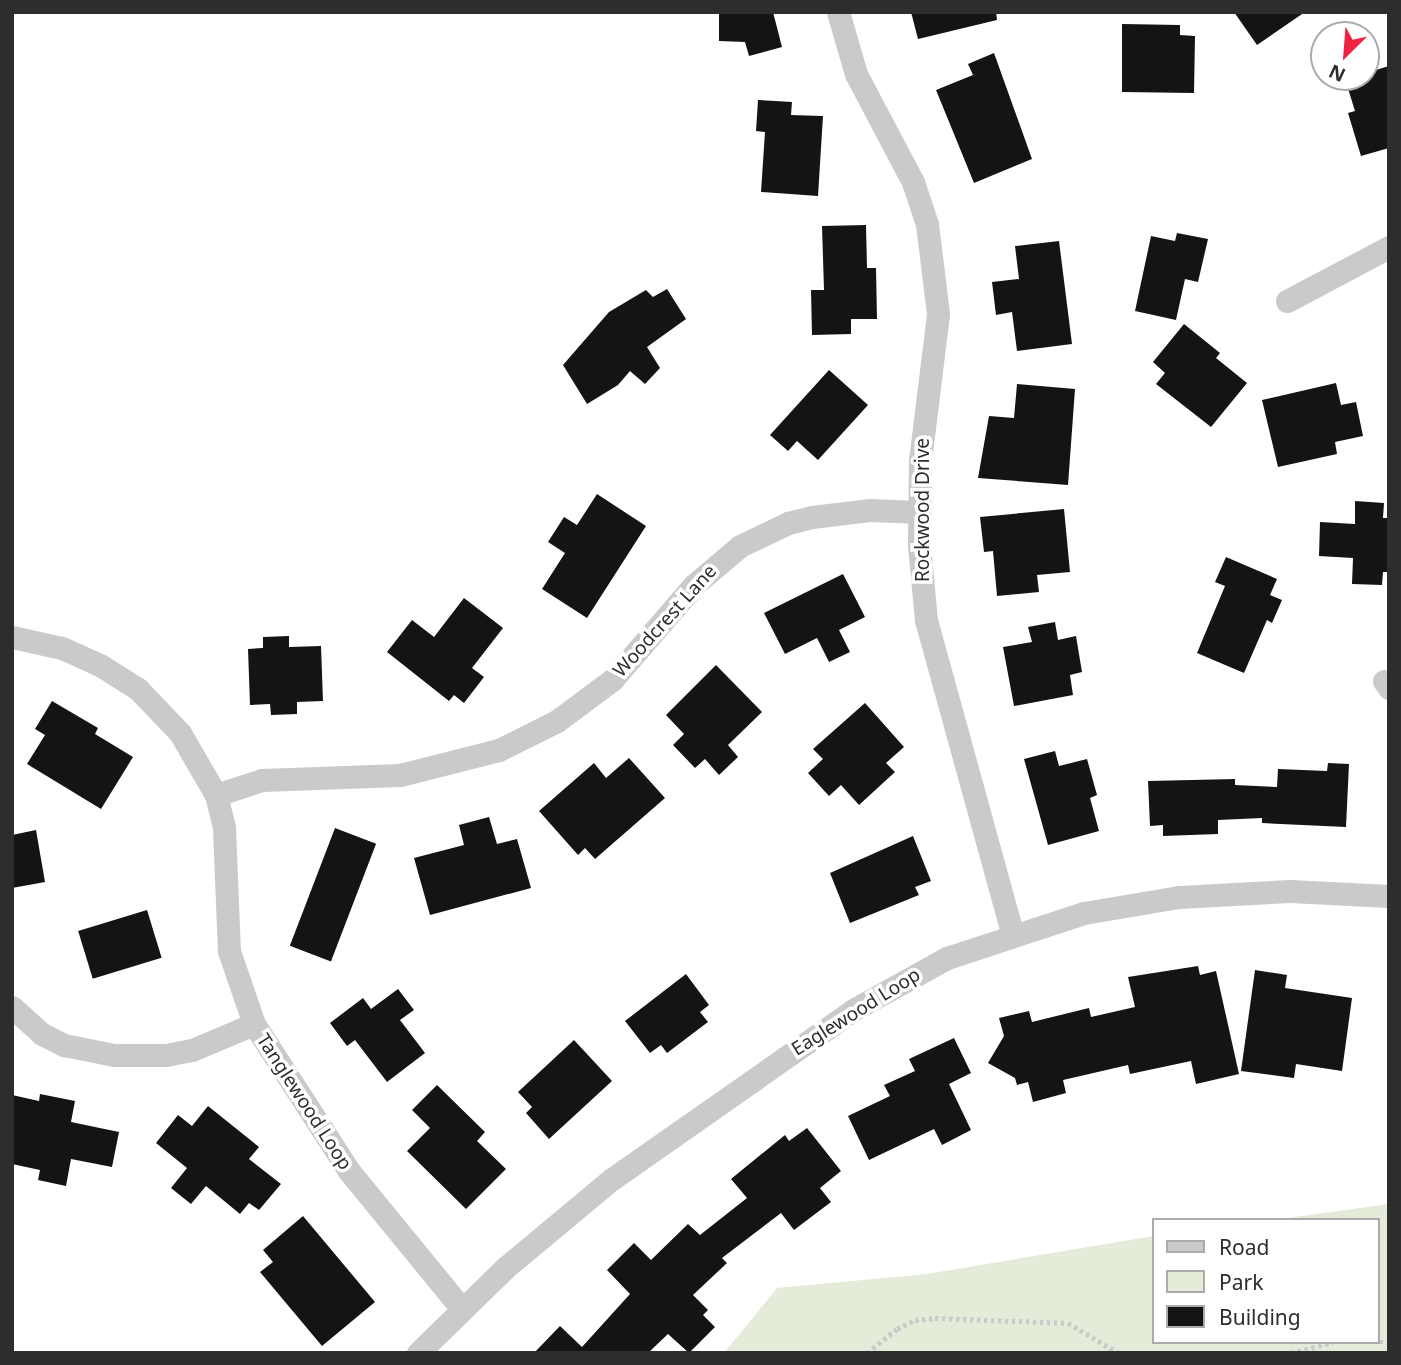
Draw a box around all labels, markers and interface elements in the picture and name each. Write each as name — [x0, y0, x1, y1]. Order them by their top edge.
north arrow — [1310, 21, 1380, 91]
text: N — [1324, 58, 1349, 88]
street label: Rockwood Drive — [912, 438, 934, 582]
street label: Woodcrest Lane — [609, 560, 721, 682]
street label: Eaglewood Loop — [787, 963, 925, 1061]
street label: Tanglewood Loop — [252, 1030, 356, 1174]
legend — [1152, 1218, 1380, 1344]
text: Road — [1219, 1233, 1269, 1261]
text: Park — [1219, 1268, 1263, 1296]
text: Building — [1219, 1303, 1301, 1331]

